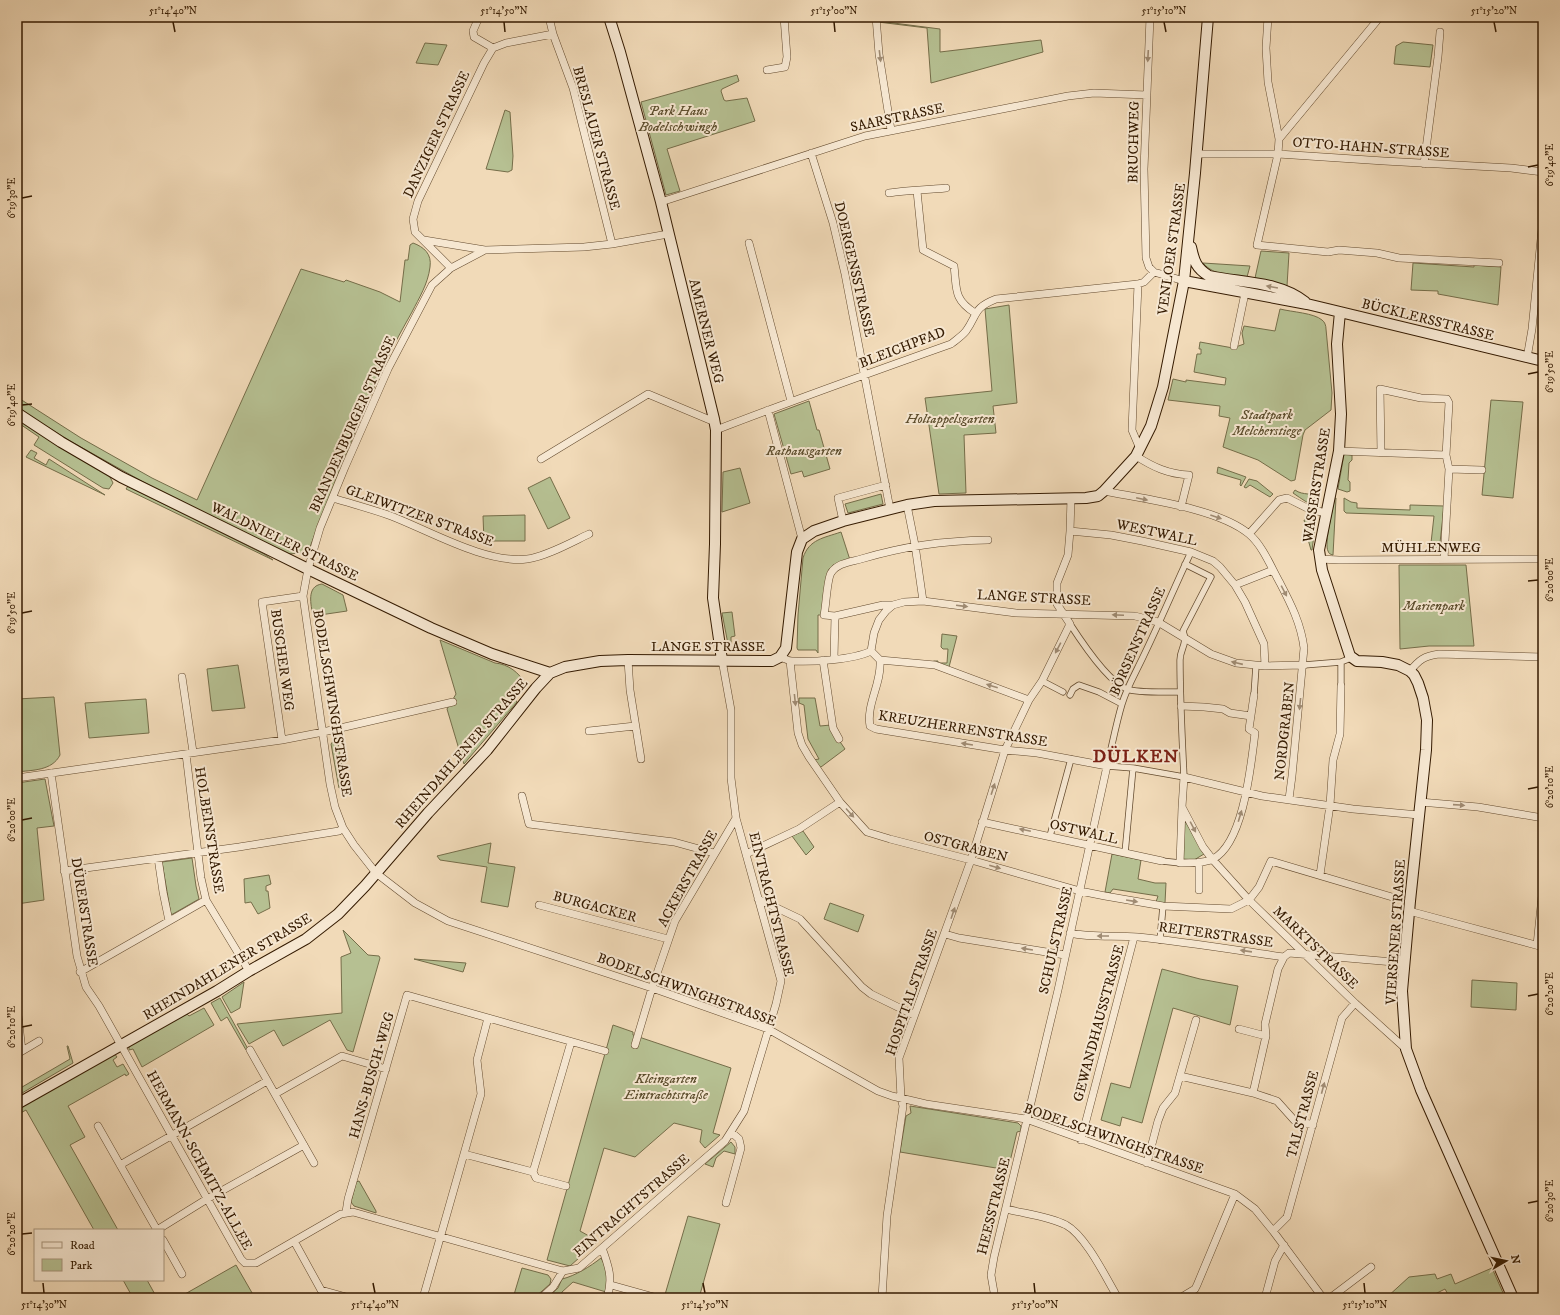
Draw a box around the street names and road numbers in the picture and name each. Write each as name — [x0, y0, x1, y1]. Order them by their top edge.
street label: BRESLAUER STRASSE — [568, 64, 624, 212]
street label: DANZIGER STRASSE — [400, 68, 474, 201]
street label: SAARSTRASSE — [849, 99, 946, 137]
street label: BRUCHWEG — [1124, 101, 1144, 183]
street label: OTTO-HAHN-STRASSE — [1292, 134, 1450, 162]
street label: VENLOER STRASSE — [1154, 182, 1190, 317]
street label: DOERGENSSTRASSE — [830, 200, 878, 339]
street label: AMERNER WEG — [684, 277, 728, 386]
street label: BÜCKLERSSTRASSE — [1360, 295, 1496, 345]
street label: BLEICHPFAD — [857, 323, 948, 373]
street label: BRANDENBURGER STRASSE — [306, 333, 400, 516]
street label: WASSERSTRASSE — [1299, 426, 1335, 545]
street label: GLEIWITZER STRASSE — [343, 481, 496, 551]
street label: WALDNIELER STRASSE — [207, 498, 361, 586]
street label: WESTWALL — [1114, 515, 1199, 550]
street label: MÜHLENWEG — [1381, 539, 1481, 557]
street label: BÖRSENSTRASSE — [1106, 584, 1170, 699]
street label: LANGE STRASSE — [977, 586, 1091, 610]
street label: BUSCHER WEG — [266, 608, 298, 712]
street label: BODELSCHWINGHSTRASSE — [308, 608, 356, 798]
street label: LANGE STRASSE — [651, 638, 765, 656]
street label: RHEINDAHLENER STRASSE — [391, 675, 532, 833]
street label: NORDGRABEN — [1271, 680, 1299, 781]
street label: KREUZHERRENSTRASSE — [877, 707, 1049, 751]
street label: HOLBEINSTRASSE — [190, 765, 228, 895]
street label: OSTWALL — [1048, 815, 1120, 849]
street label: ACKERSTRASSE — [654, 827, 722, 930]
street label: OSTGRABEN — [922, 827, 1010, 867]
street label: EINTRACHTSTRASSE — [744, 830, 798, 978]
street label: DÜRERSTRASSE — [66, 856, 102, 968]
street label: VIERSENER STRASSE — [1382, 859, 1410, 1006]
street label: SCHULSTRASSE — [1035, 884, 1077, 996]
street label: BURGACKER — [551, 887, 639, 927]
street label: MARKTSTRASSE — [1269, 902, 1362, 993]
street label: RHEINDAHLENER STRASSE — [140, 909, 315, 1024]
street label: REITERSTRASSE — [1157, 918, 1274, 952]
street label: HOSPITALSTRASSE — [882, 927, 942, 1058]
street label: GEWANDHAUSSTRASSE — [1069, 943, 1129, 1104]
street label: BODELSCHWINGHSTRASSE — [595, 949, 779, 1031]
street label: HANS-BUSCH-WEG — [345, 1009, 399, 1141]
street label: HERMANN-SCHMITZ-ALLEE — [142, 1068, 256, 1253]
street label: TALSTRASSE — [1283, 1068, 1323, 1160]
street label: BODELSCHWINGHSTRASSE — [1021, 1100, 1206, 1178]
street label: EINTRACHTSTRASSE — [570, 1150, 694, 1261]
street label: HEESSTRASSE — [973, 1156, 1015, 1257]

